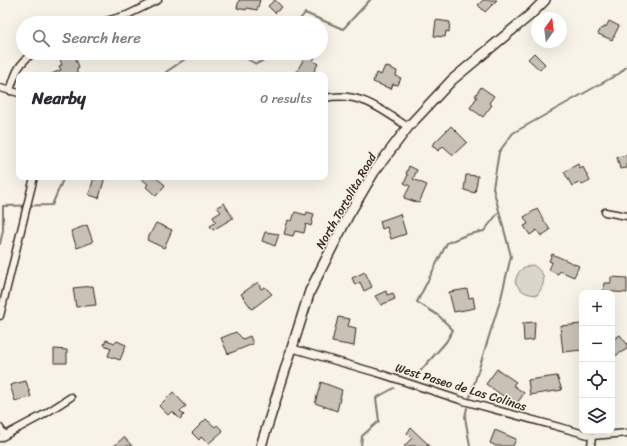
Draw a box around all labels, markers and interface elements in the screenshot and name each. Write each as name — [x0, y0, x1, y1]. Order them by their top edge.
north arrow — [531, 12, 567, 48]
search box — [16, 16, 328, 60]
text: Search here — [62, 25, 141, 51]
icon: search — [30, 27, 52, 49]
text: Nearby — [32, 83, 86, 113]
text: 0 results — [260, 87, 312, 110]
street label: North Tortolita Road — [309, 148, 383, 253]
map controls — [579, 290, 615, 434]
button: + — [579, 290, 615, 326]
button: − — [579, 326, 615, 362]
street label: West Paseo de Las Colinas — [393, 357, 530, 418]
button: locate — [579, 362, 615, 398]
button: layers — [579, 398, 615, 434]

